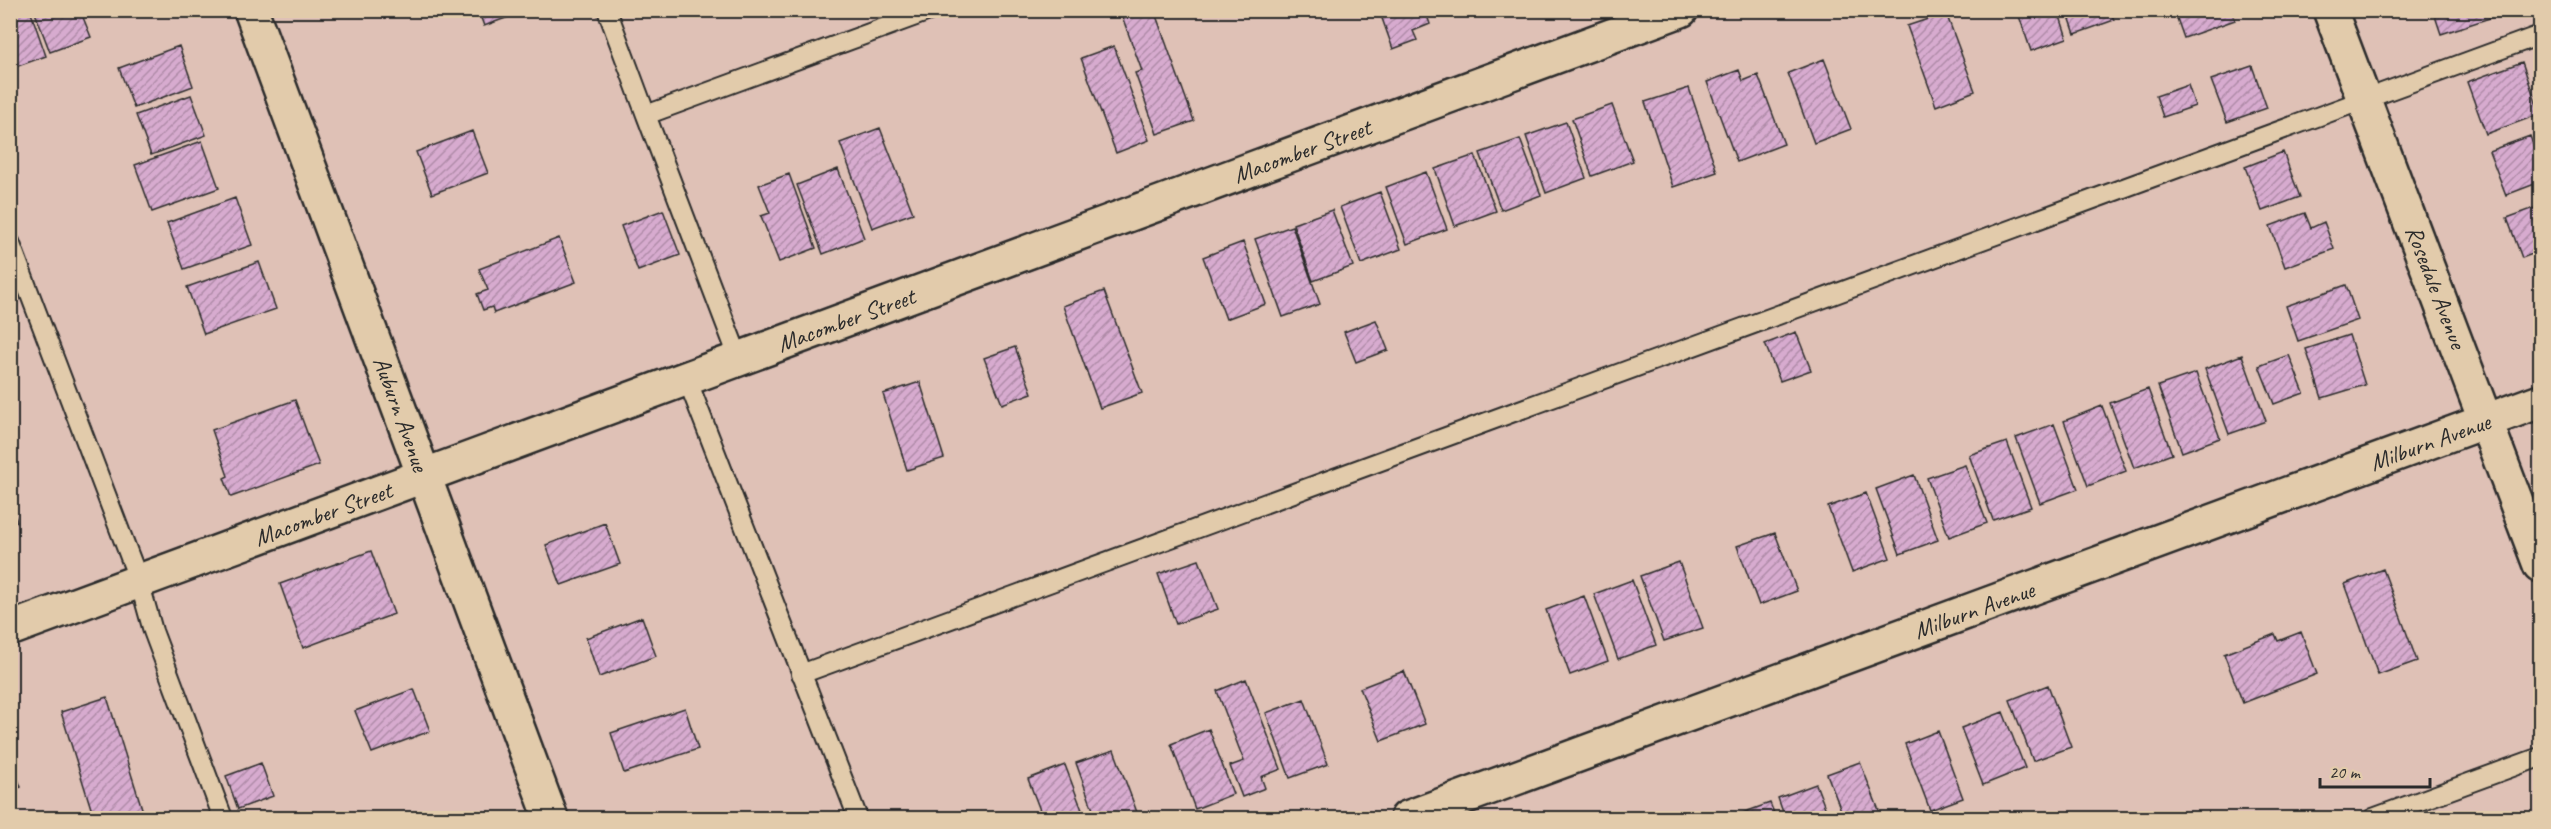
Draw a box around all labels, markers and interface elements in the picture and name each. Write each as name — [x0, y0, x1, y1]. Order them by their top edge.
street label: Macomber Street — [1229, 112, 1377, 190]
street label: Rosedale Avenue — [2399, 221, 2474, 355]
street label: Macomber Street — [773, 281, 921, 359]
street label: Auburn Avenue — [366, 352, 436, 478]
street label: Milburn Avenue — [2366, 406, 2496, 478]
street label: Macomber Street — [250, 475, 398, 553]
street label: Milburn Avenue — [1910, 574, 2040, 646]
scale bar — [2320, 751, 2430, 789]
text: 20 m — [2329, 761, 2362, 783]

